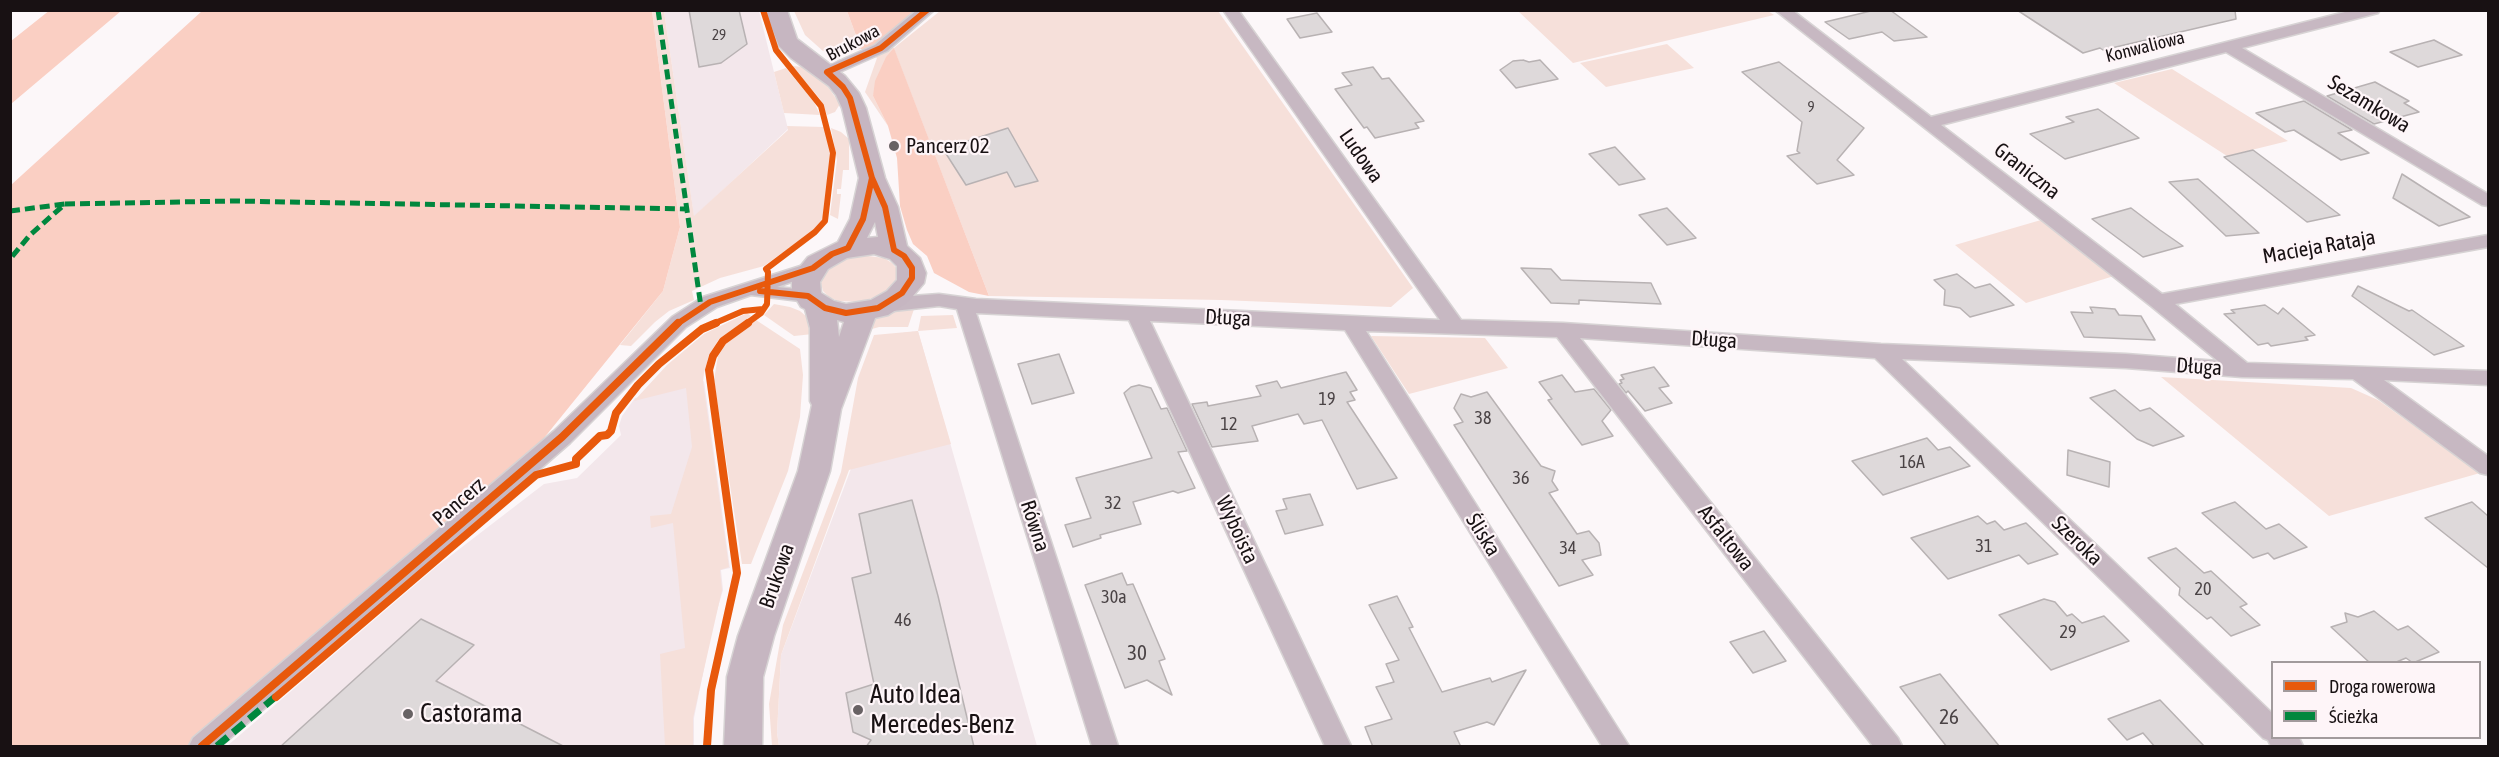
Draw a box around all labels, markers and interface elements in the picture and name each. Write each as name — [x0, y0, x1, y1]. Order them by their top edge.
street label: Brukowa — [823, 20, 883, 66]
house number: 29 — [712, 26, 726, 44]
street label: Konwaliowa — [2103, 27, 2187, 67]
street label: Sezamkowa — [2323, 70, 2415, 138]
house number: 9 — [1807, 98, 1815, 116]
street label: Ludowa — [1333, 124, 1389, 188]
place label: Pancerz 02 — [906, 133, 989, 159]
street label: Graniczna — [1989, 137, 2065, 205]
marker: Pancerz 02 — [887, 139, 901, 153]
street label: Macieja Rataja — [2261, 225, 2377, 269]
street label: Długa — [1204, 304, 1252, 332]
street label: Długa — [1690, 326, 1738, 354]
street label: Długa — [2175, 353, 2223, 381]
house number: 19 — [1319, 388, 1335, 410]
house number: 38 — [1475, 407, 1491, 429]
house number: 12 — [1221, 413, 1237, 435]
house number: 16A — [1899, 451, 1925, 473]
house number: 36 — [1513, 467, 1529, 489]
street label: Pancerz — [428, 473, 490, 531]
house number: 32 — [1105, 492, 1121, 514]
street label: Wyboista — [1210, 492, 1264, 568]
street label: Równa — [1015, 497, 1055, 555]
street label: Asfaltowa — [1693, 500, 1759, 576]
street label: Śliska — [1460, 509, 1506, 561]
street label: Szeroka — [2046, 511, 2108, 571]
house number: 31 — [1976, 535, 1992, 557]
house number: 34 — [1560, 537, 1576, 559]
street label: Brukowa — [754, 540, 800, 612]
house number: 20 — [2195, 578, 2211, 600]
house number: 30a — [1101, 586, 1127, 608]
house number: 46 — [895, 609, 911, 631]
house number: 29 — [2060, 621, 2076, 643]
house number: 30 — [1127, 640, 1147, 666]
legend — [2271, 661, 2481, 739]
text: Droga rowerowa — [2329, 676, 2436, 697]
place label: Auto Idea Mercedes-Benz — [870, 679, 1014, 740]
place label: Castorama — [420, 698, 522, 730]
marker: Auto Idea Mercedes-Benz — [851, 703, 865, 717]
house number: 26 — [1939, 704, 1959, 730]
text: Ścieżka — [2329, 706, 2378, 727]
marker: Castorama — [401, 707, 415, 721]

